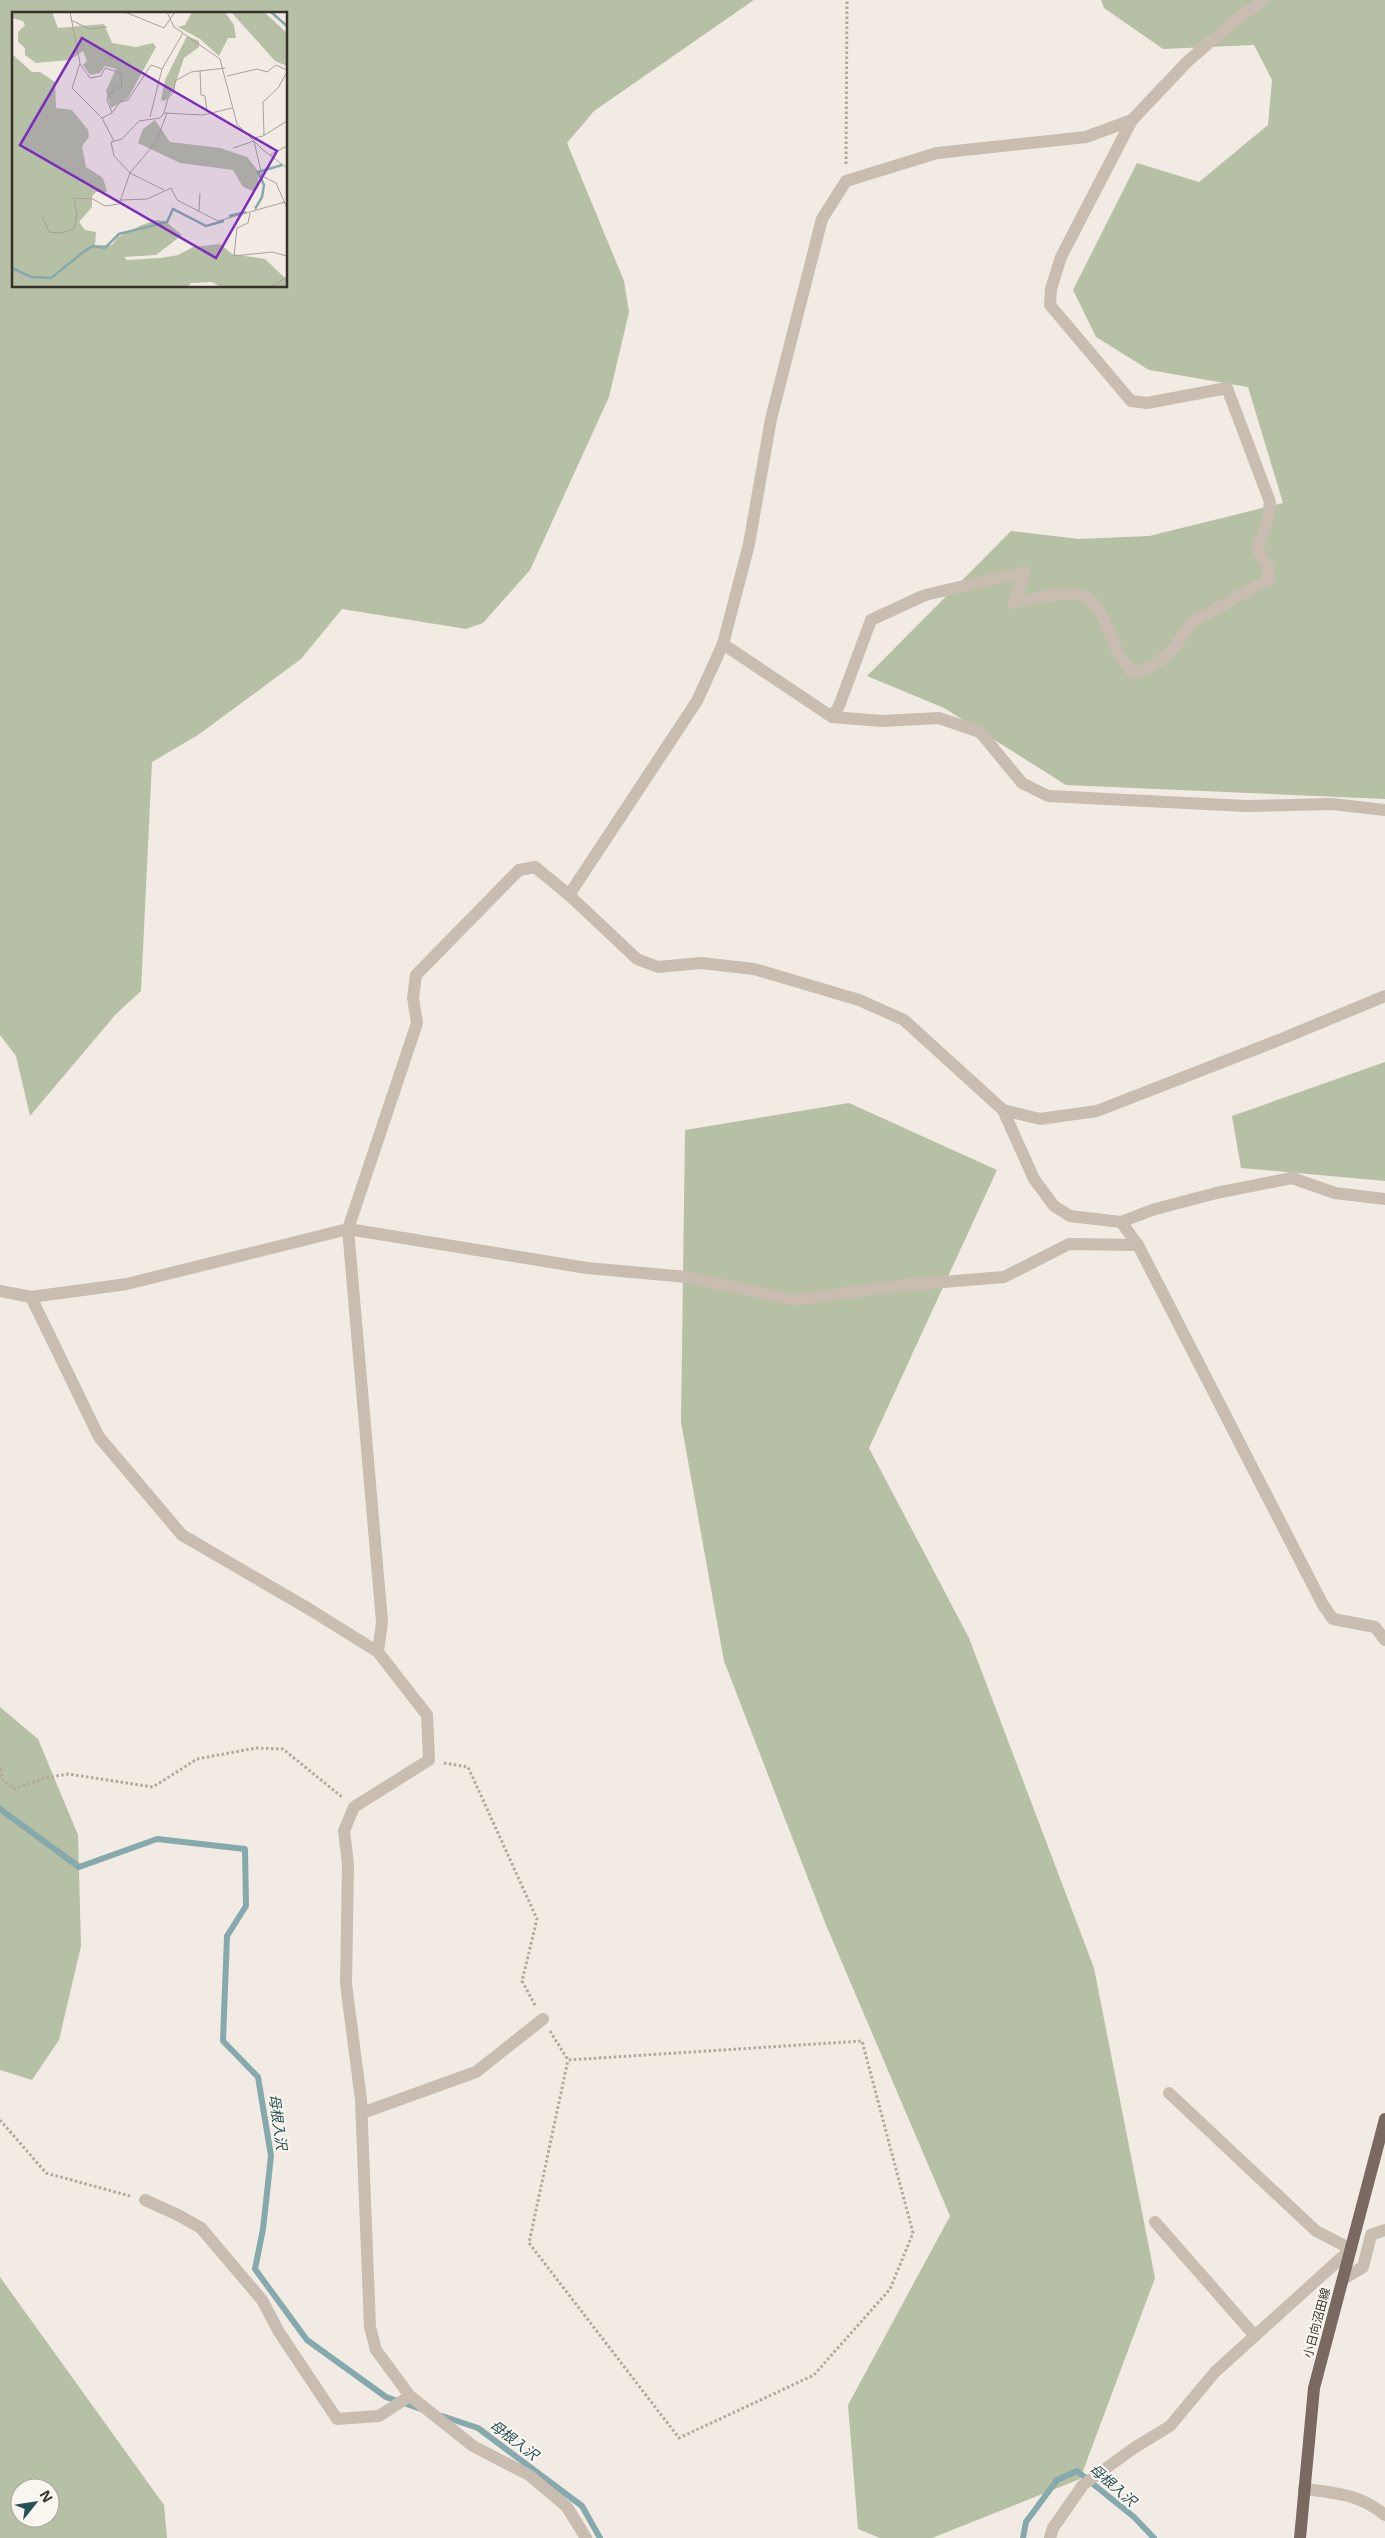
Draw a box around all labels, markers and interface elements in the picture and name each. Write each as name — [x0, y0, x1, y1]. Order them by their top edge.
inset map — [12, 12, 288, 288]
water label: 母根入沢 — [265, 2093, 292, 2153]
street label: 小日向沼田線 — [1299, 2286, 1334, 2360]
water label: 母根入沢 — [486, 2415, 544, 2465]
water label: 母根入沢 — [1086, 2459, 1142, 2511]
north arrow — [10, 2478, 60, 2528]
text: N — [36, 2487, 58, 2506]

